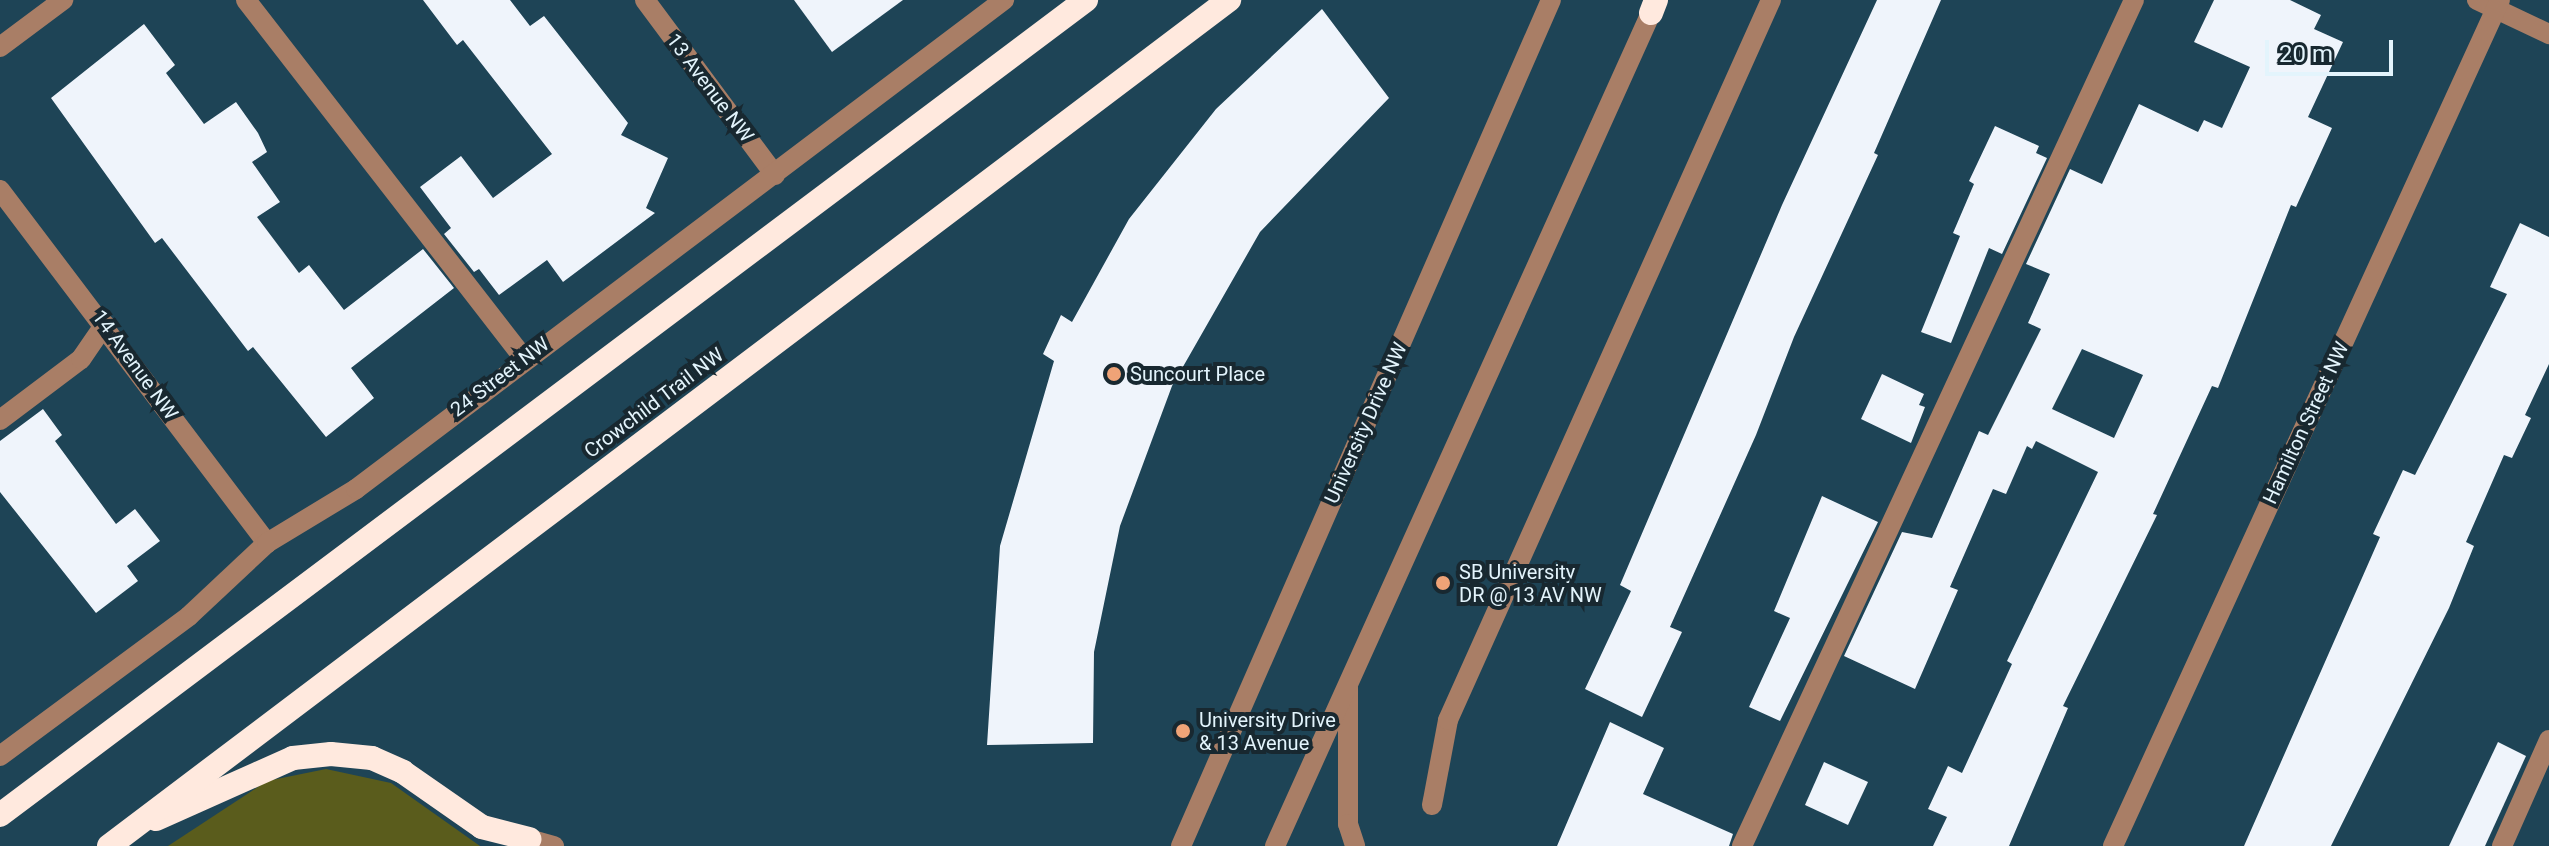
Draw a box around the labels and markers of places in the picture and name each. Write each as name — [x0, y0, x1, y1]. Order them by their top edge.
place label: Suncourt Place — [1130, 362, 1265, 386]
marker: Suncourt Place — [1105, 365, 1123, 383]
place label: SB University DR @ 13 AV NW — [1459, 560, 1602, 607]
marker: SB University DR @ 13 AV NW — [1434, 574, 1452, 592]
place label: University Drive & 13 Avenue — [1199, 708, 1336, 755]
marker: University Drive & 13 Avenue — [1174, 722, 1192, 740]

